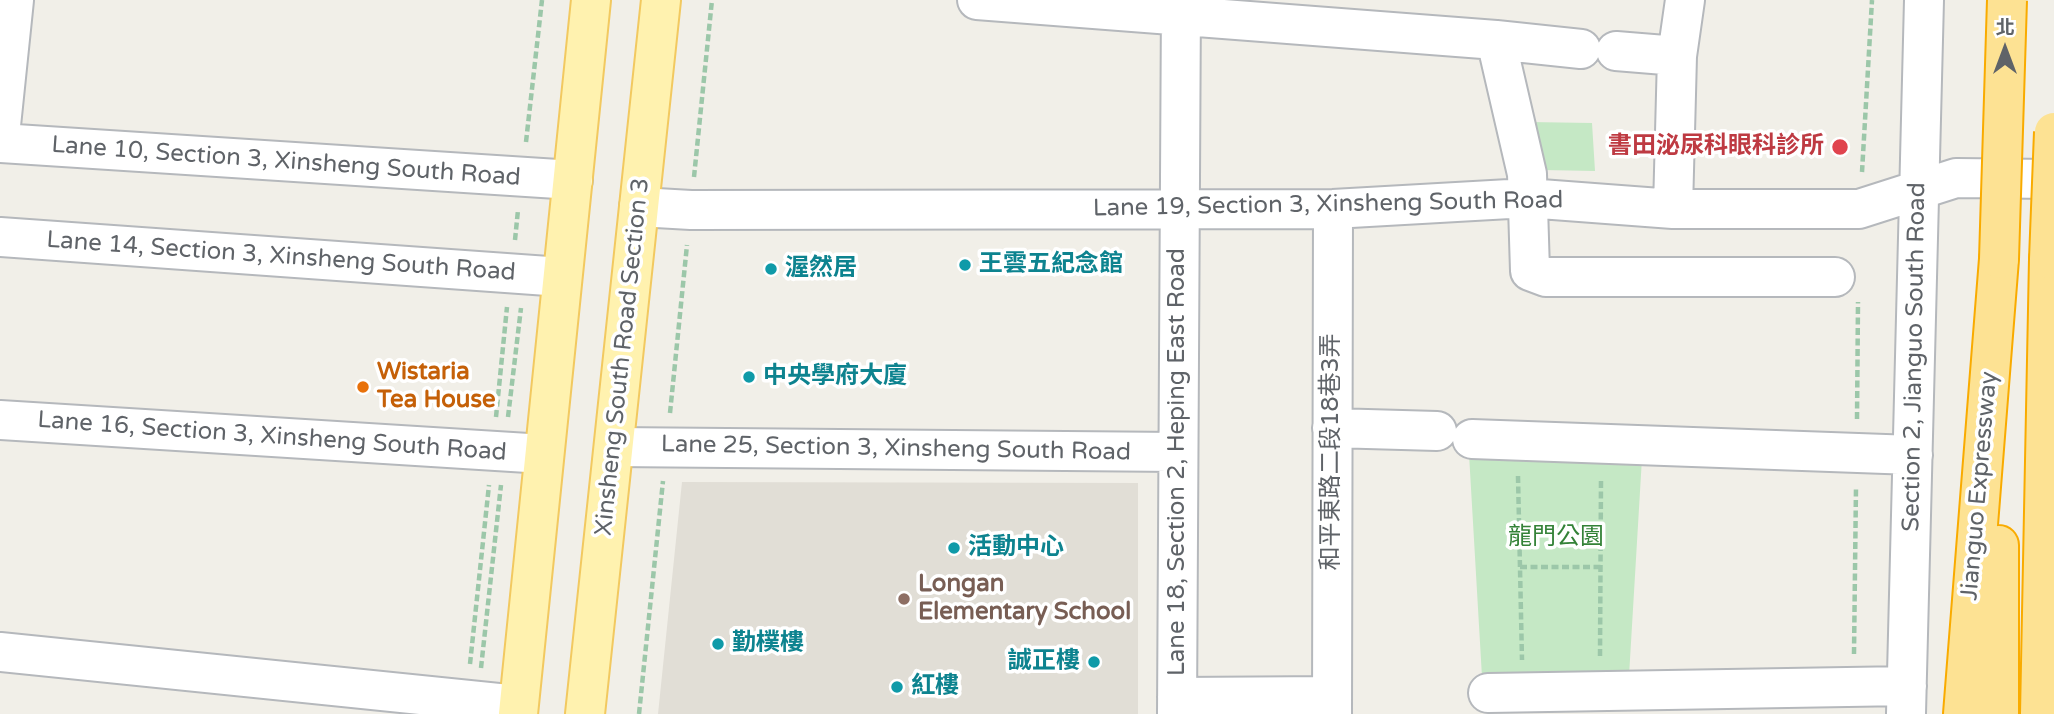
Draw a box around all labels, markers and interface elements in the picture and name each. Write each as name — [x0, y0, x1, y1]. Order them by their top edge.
north arrow — [1970, 14, 2040, 84]
text: 北 — [1995, 17, 2015, 39]
street label: Lane 10, Section 3, Xinsheng South Road — [50, 131, 522, 193]
place label: 書田泌尿科眼科診所 — [1608, 133, 1824, 161]
marker: 書田泌尿科眼科診所 — [1830, 137, 1850, 157]
street label: Xinsheng South Road Section 3 — [590, 177, 656, 537]
street label: Section 2, Jianguo South Road — [1898, 182, 1932, 532]
street label: Lane 19, Section 3, Xinsheng South Road — [1093, 186, 1563, 224]
street label: Lane 14, Section 3, Xinsheng South Road — [45, 226, 517, 288]
street label: Lane 18, Section 2, Heping East Road — [1164, 248, 1192, 676]
place label: 王雲五紀念館 — [979, 251, 1123, 279]
place label: 渥然居 — [785, 255, 857, 283]
marker: 王雲五紀念館 — [957, 257, 973, 273]
marker: 渥然居 — [763, 261, 779, 277]
street label: 和平東路二段18巷3弄 — [1318, 333, 1346, 571]
place label: Wistaria Tea House — [377, 359, 495, 415]
place label: 中央學府大廈 — [763, 363, 907, 391]
marker: 中央學府大廈 — [741, 369, 757, 385]
street label: Jianguo Expressway — [1956, 370, 2004, 602]
marker: Wistaria Tea House — [355, 379, 371, 395]
street label: Lane 16, Section 3, Xinsheng South Road — [36, 406, 508, 468]
street label: Lane 25, Section 3, Xinsheng South Road — [661, 430, 1131, 468]
park label: 龍門公園 — [1508, 524, 1604, 552]
place label: 活動中心 — [968, 534, 1064, 562]
marker: 活動中心 — [946, 540, 962, 556]
place label: Longan Elementary School — [918, 571, 1131, 627]
marker: Longan Elementary School — [896, 591, 912, 607]
place label: 勤樸樓 — [732, 630, 804, 658]
marker: 勤樸樓 — [710, 636, 726, 652]
place label: 誠正樓 — [1008, 648, 1080, 676]
marker: 誠正樓 — [1086, 654, 1102, 670]
place label: 紅樓 — [911, 673, 959, 701]
marker: 紅樓 — [889, 679, 905, 695]

